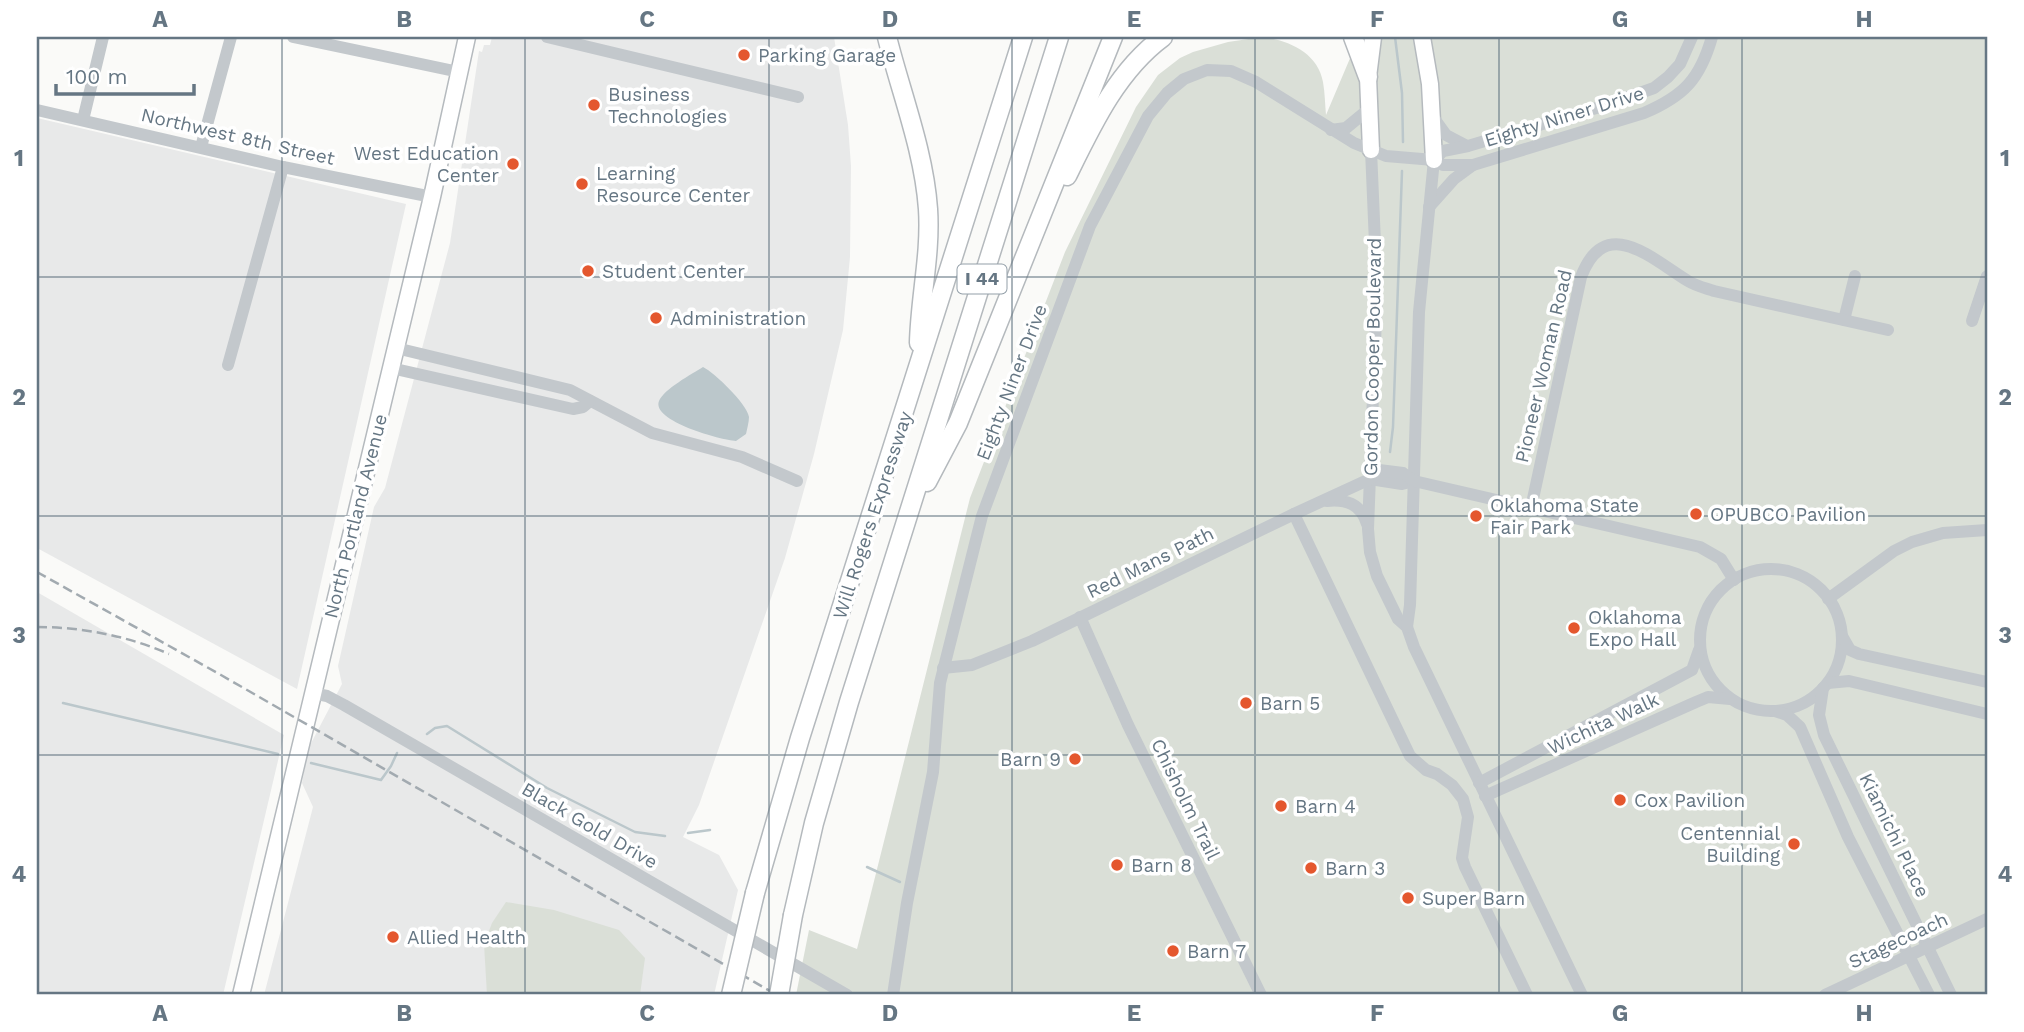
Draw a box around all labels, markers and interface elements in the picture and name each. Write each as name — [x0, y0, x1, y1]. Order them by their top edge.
text: A — [152, 6, 168, 33]
text: B — [396, 6, 412, 33]
text: C — [639, 6, 655, 33]
text: D — [882, 6, 898, 33]
text: E — [1127, 6, 1141, 33]
text: F — [1370, 6, 1384, 33]
text: G — [1612, 6, 1628, 33]
text: H — [1855, 6, 1873, 33]
place label: Parking Garage — [758, 44, 896, 67]
marker: Parking Garage — [736, 47, 752, 63]
scale bar — [56, 52, 194, 96]
text: 100 m — [66, 64, 128, 89]
street label: Eighty Niner Drive — [1482, 81, 1647, 152]
place label: Business Technologies — [608, 83, 727, 128]
marker: Business Technologies — [586, 97, 602, 113]
street label: Northwest 8th Street — [139, 103, 337, 170]
place label: West Education Center — [353, 142, 499, 187]
text: 1 — [14, 145, 24, 172]
text: 1 — [2000, 145, 2010, 172]
marker: West Education Center — [505, 156, 521, 172]
place label: Learning Resource Center — [596, 162, 750, 207]
marker: Learning Resource Center — [574, 176, 590, 192]
street label: Gordon Cooper Boulevard — [1359, 238, 1386, 476]
place label: Student Center — [602, 260, 745, 283]
marker: Student Center — [580, 263, 596, 279]
road number: I 44 — [958, 264, 1006, 293]
street label: Pioneer Woman Road — [1510, 267, 1577, 465]
street label: Eighty Niner Drive — [971, 301, 1052, 464]
place label: Administration — [670, 307, 806, 330]
marker: Administration — [648, 310, 664, 326]
text: 2 — [12, 384, 26, 411]
text: 2 — [1998, 384, 2012, 411]
street label: Will Rogers Expressway — [828, 408, 917, 622]
street label: North Portland Avenue — [319, 412, 392, 621]
place label: Oklahoma State Fair Park — [1490, 494, 1639, 539]
place label: OPUBCO Pavilion — [1710, 503, 1866, 526]
marker: OPUBCO Pavilion — [1688, 506, 1704, 522]
marker: Oklahoma State Fair Park — [1468, 508, 1484, 524]
street label: Red Mans Path — [1083, 522, 1217, 603]
place label: Oklahoma Expo Hall — [1588, 606, 1682, 651]
marker: Oklahoma Expo Hall — [1566, 620, 1582, 636]
text: 3 — [12, 622, 26, 649]
text: 3 — [1998, 622, 2012, 649]
street label: Wichita Walk — [1544, 688, 1663, 759]
place label: Barn 5 — [1260, 692, 1320, 715]
marker: Barn 5 — [1238, 695, 1254, 711]
street label: Chisholm Trail — [1146, 735, 1225, 864]
place label: Barn 9 — [1000, 748, 1061, 771]
marker: Barn 9 — [1067, 751, 1083, 767]
street label: Kiamichi Place — [1855, 769, 1935, 901]
street label: Black Gold Drive — [518, 777, 662, 874]
place label: Cox Pavilion — [1634, 789, 1745, 812]
marker: Cox Pavilion — [1612, 792, 1628, 808]
place label: Barn 4 — [1295, 795, 1356, 818]
marker: Barn 4 — [1273, 798, 1289, 814]
place label: Centennial Building — [1680, 822, 1781, 867]
marker: Centennial Building — [1786, 836, 1802, 852]
place label: Barn 8 — [1131, 854, 1192, 877]
marker: Barn 8 — [1109, 857, 1125, 873]
place label: Barn 3 — [1325, 857, 1385, 880]
marker: Barn 3 — [1303, 860, 1319, 876]
text: 4 — [12, 861, 27, 888]
text: 4 — [1998, 861, 2013, 888]
place label: Super Barn — [1422, 887, 1525, 910]
marker: Super Barn — [1400, 890, 1416, 906]
street label: Stagecoach — [1845, 907, 1952, 974]
place label: Allied Health — [407, 926, 526, 949]
marker: Allied Health — [385, 929, 401, 945]
place label: Barn 7 — [1187, 940, 1246, 963]
marker: Barn 7 — [1165, 943, 1181, 959]
text: A — [152, 1000, 168, 1027]
text: B — [396, 1000, 412, 1027]
text: C — [639, 1000, 655, 1027]
text: D — [882, 1000, 898, 1027]
text: E — [1127, 1000, 1141, 1027]
text: F — [1370, 1000, 1384, 1027]
text: G — [1612, 1000, 1628, 1027]
text: H — [1855, 1000, 1873, 1027]

